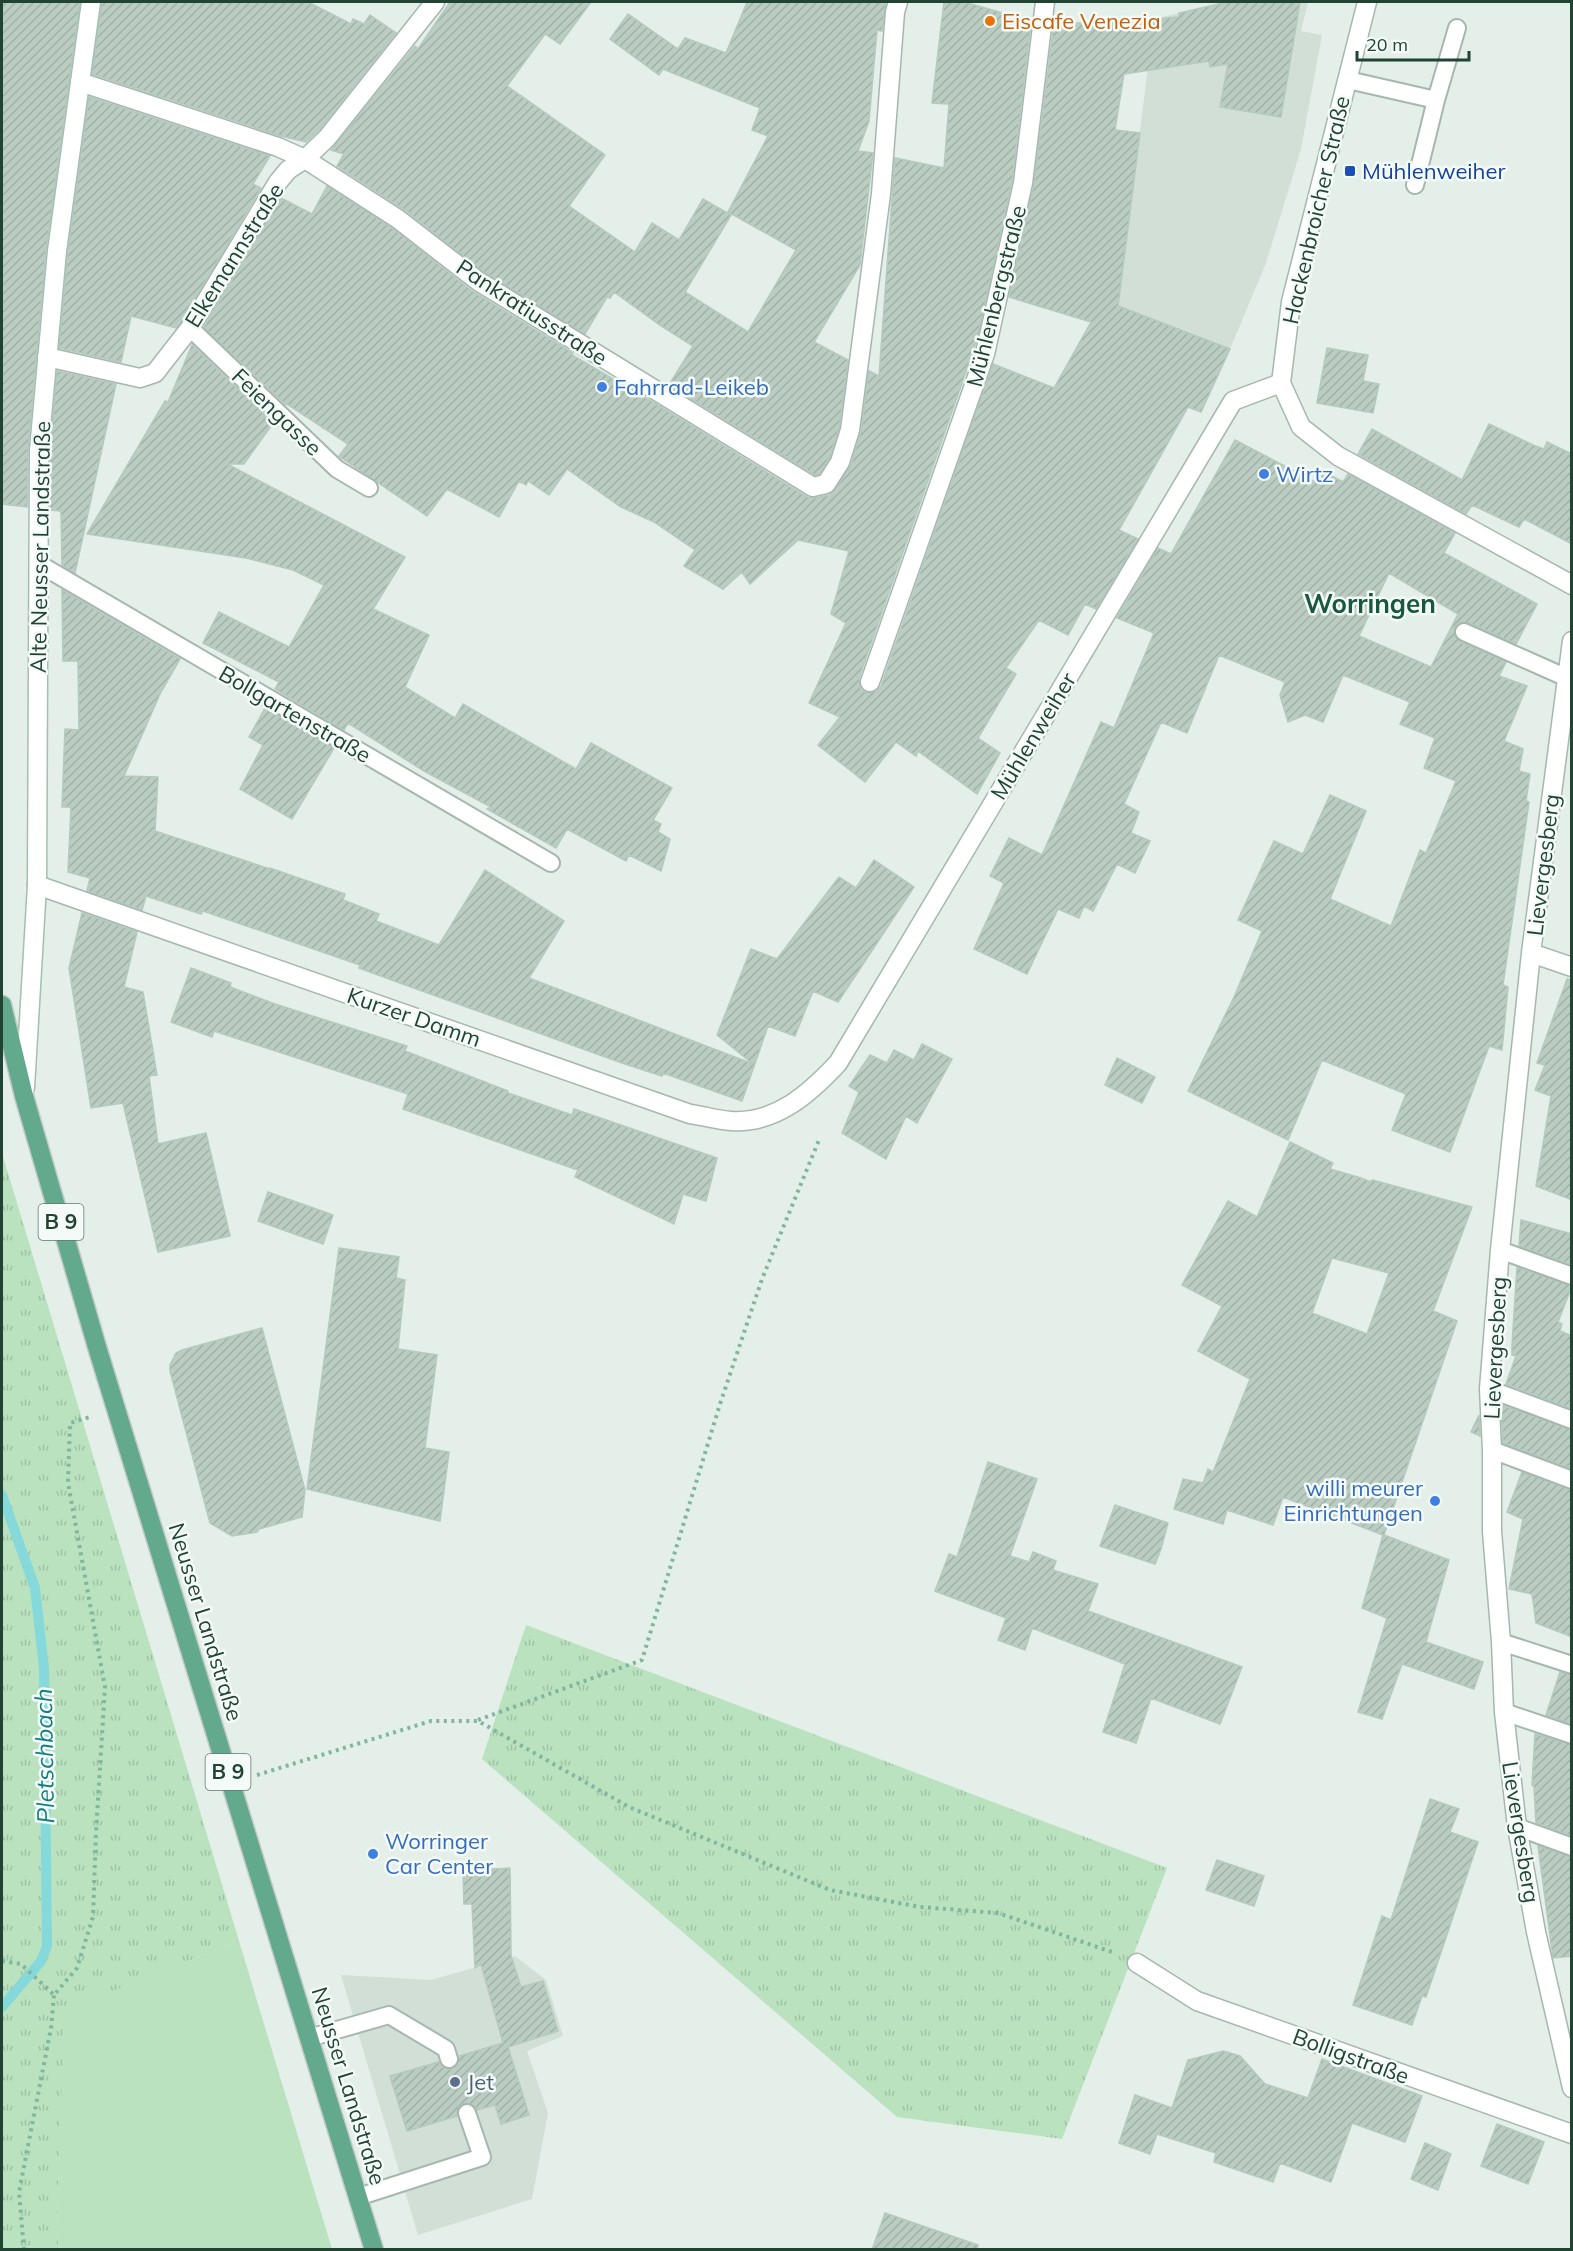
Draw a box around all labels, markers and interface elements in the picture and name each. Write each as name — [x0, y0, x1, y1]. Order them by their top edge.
place label: Eiscafe Venezia — [1002, 7, 1161, 35]
marker: Eiscafe Venezia — [983, 14, 997, 28]
scale bar — [1357, 24, 1470, 62]
text: 20 m — [1366, 33, 1408, 56]
street label: Hackenbroicher Straße — [1276, 93, 1356, 327]
place label: Mühlenweiher — [1362, 157, 1505, 185]
marker: Mühlenweiher — [1343, 164, 1357, 178]
street label: Elkemannstraße — [178, 178, 290, 332]
street label: Mühlenbergstraße — [960, 202, 1032, 390]
street label: Pankratiusstraße — [451, 253, 613, 371]
street label: Feiengasse — [226, 362, 328, 462]
place label: Fahrrad-Leikeb — [614, 373, 769, 401]
marker: Fahrrad-Leikeb — [595, 380, 609, 394]
street label: Alte Neusser Landstraße — [24, 421, 56, 673]
place label: Wirtz — [1276, 460, 1333, 488]
marker: Wirtz — [1257, 467, 1271, 481]
district label: Worringen — [1304, 587, 1436, 620]
street label: Bollgartenstraße — [214, 659, 376, 769]
street label: Mühlenweiher — [984, 667, 1082, 805]
street label: Lievergesberg — [1520, 792, 1566, 938]
street label: Kurzer Damm — [343, 981, 485, 1053]
road number: B 9 — [38, 1204, 84, 1240]
street label: Lievergesberg — [1477, 1276, 1513, 1420]
place label: willi meurer Einrichtungen — [1284, 1474, 1423, 1527]
marker: willi meurer Einrichtungen — [1428, 1494, 1442, 1508]
street label: Neusser Landstraße — [163, 1520, 249, 1724]
water label: Pletschbach — [28, 1688, 60, 1824]
road number: B 9 — [206, 1754, 250, 1790]
street label: Lievergesberg — [1496, 1759, 1546, 1905]
place label: Worringer Car Center — [385, 1827, 493, 1880]
marker: Worringer Car Center — [366, 1847, 380, 1861]
street label: Neusser Landstraße — [306, 1984, 392, 2188]
street label: Bolligstraße — [1289, 2022, 1413, 2090]
place label: Jet — [467, 2068, 494, 2096]
marker: Jet — [448, 2075, 462, 2089]

